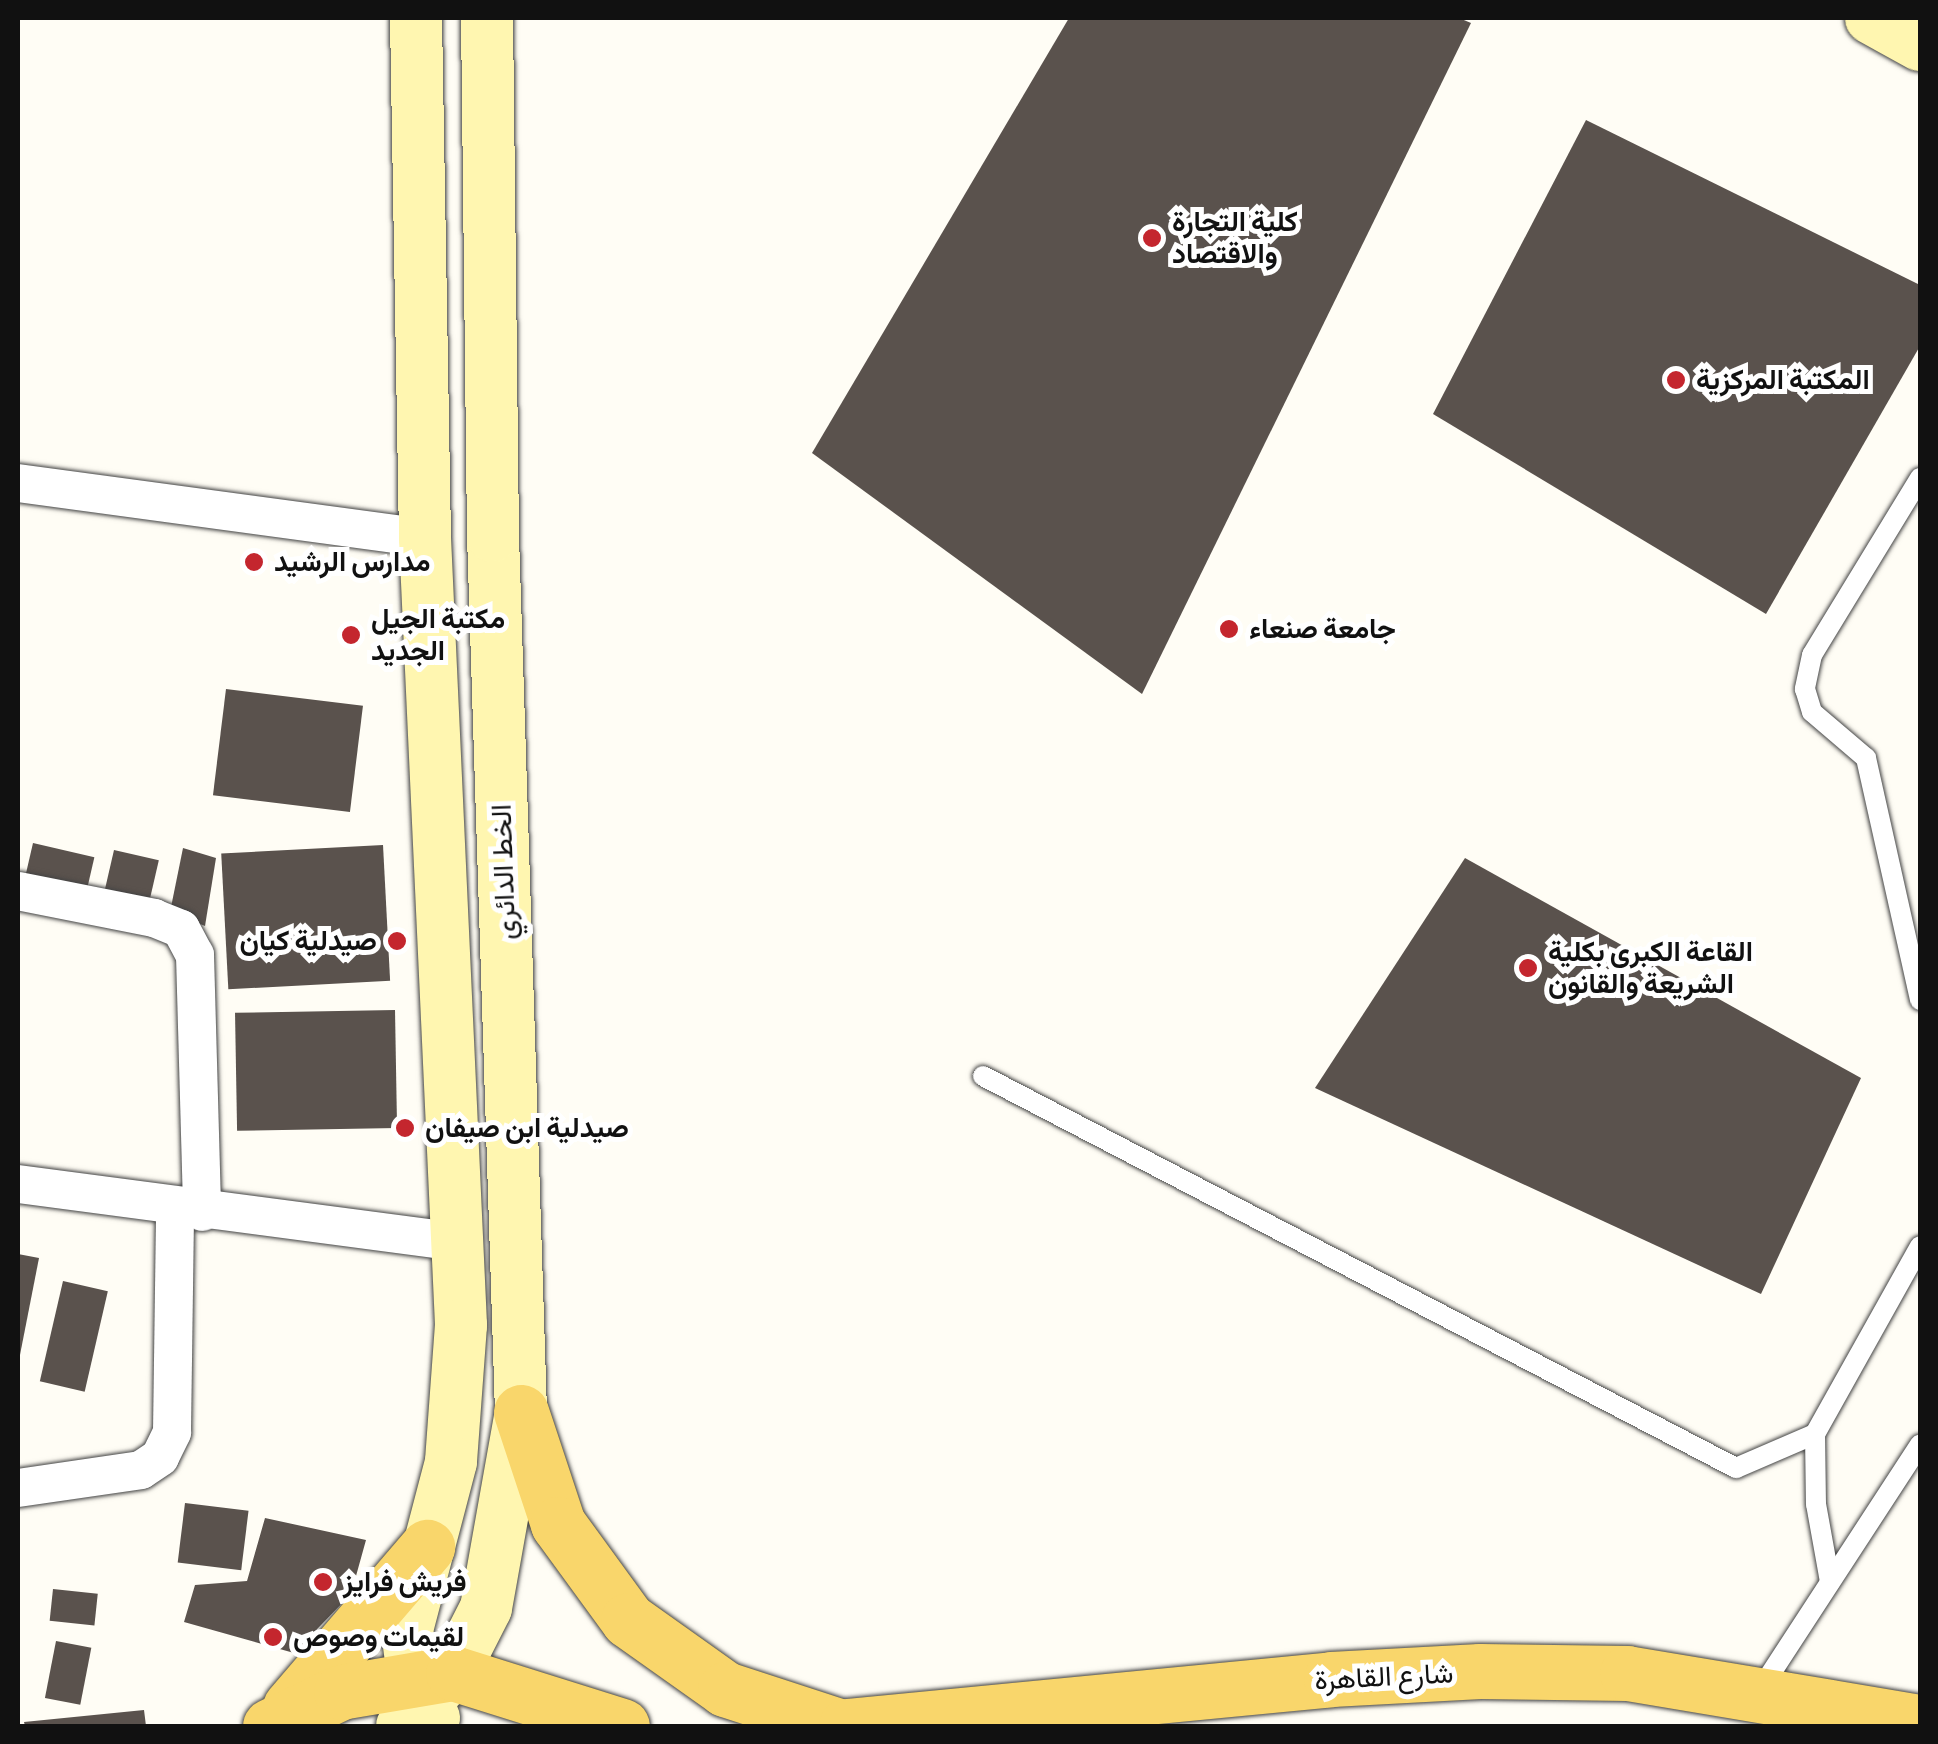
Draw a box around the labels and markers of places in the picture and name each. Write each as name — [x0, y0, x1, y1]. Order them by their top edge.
place label: كلية التجارة والاقتصاد — [1172, 205, 1298, 271]
marker: كلية التجارة والاقتصاد — [1141, 227, 1163, 249]
place label: المكتبة المركزية — [1696, 363, 1870, 397]
marker: المكتبة المركزية — [1665, 369, 1687, 391]
place label: مدارس الرشيد — [274, 545, 431, 579]
marker: مدارس الرشيد — [243, 551, 265, 573]
place label: مكتبة الجيل الجديد — [371, 602, 505, 668]
place label: جامعة صنعاء — [1249, 612, 1396, 646]
marker: جامعة صنعاء — [1218, 618, 1240, 640]
marker: مكتبة الجيل الجديد — [340, 624, 362, 646]
place label: صيدلية كيان — [239, 924, 377, 958]
marker: صيدلية كيان — [386, 930, 408, 952]
place label: القاعة الكبرى بكلية الشريعة والقانون — [1548, 935, 1753, 1001]
marker: القاعة الكبرى بكلية الشريعة والقانون — [1517, 957, 1539, 979]
place label: صيدلية ابن صيفان — [425, 1111, 629, 1145]
marker: صيدلية ابن صيفان — [394, 1117, 416, 1139]
place label: فريش فرايز — [343, 1565, 467, 1599]
marker: فريش فرايز — [312, 1571, 334, 1593]
place label: لقيمات وصوص — [293, 1620, 464, 1654]
marker: لقيمات وصوص — [262, 1626, 284, 1648]

